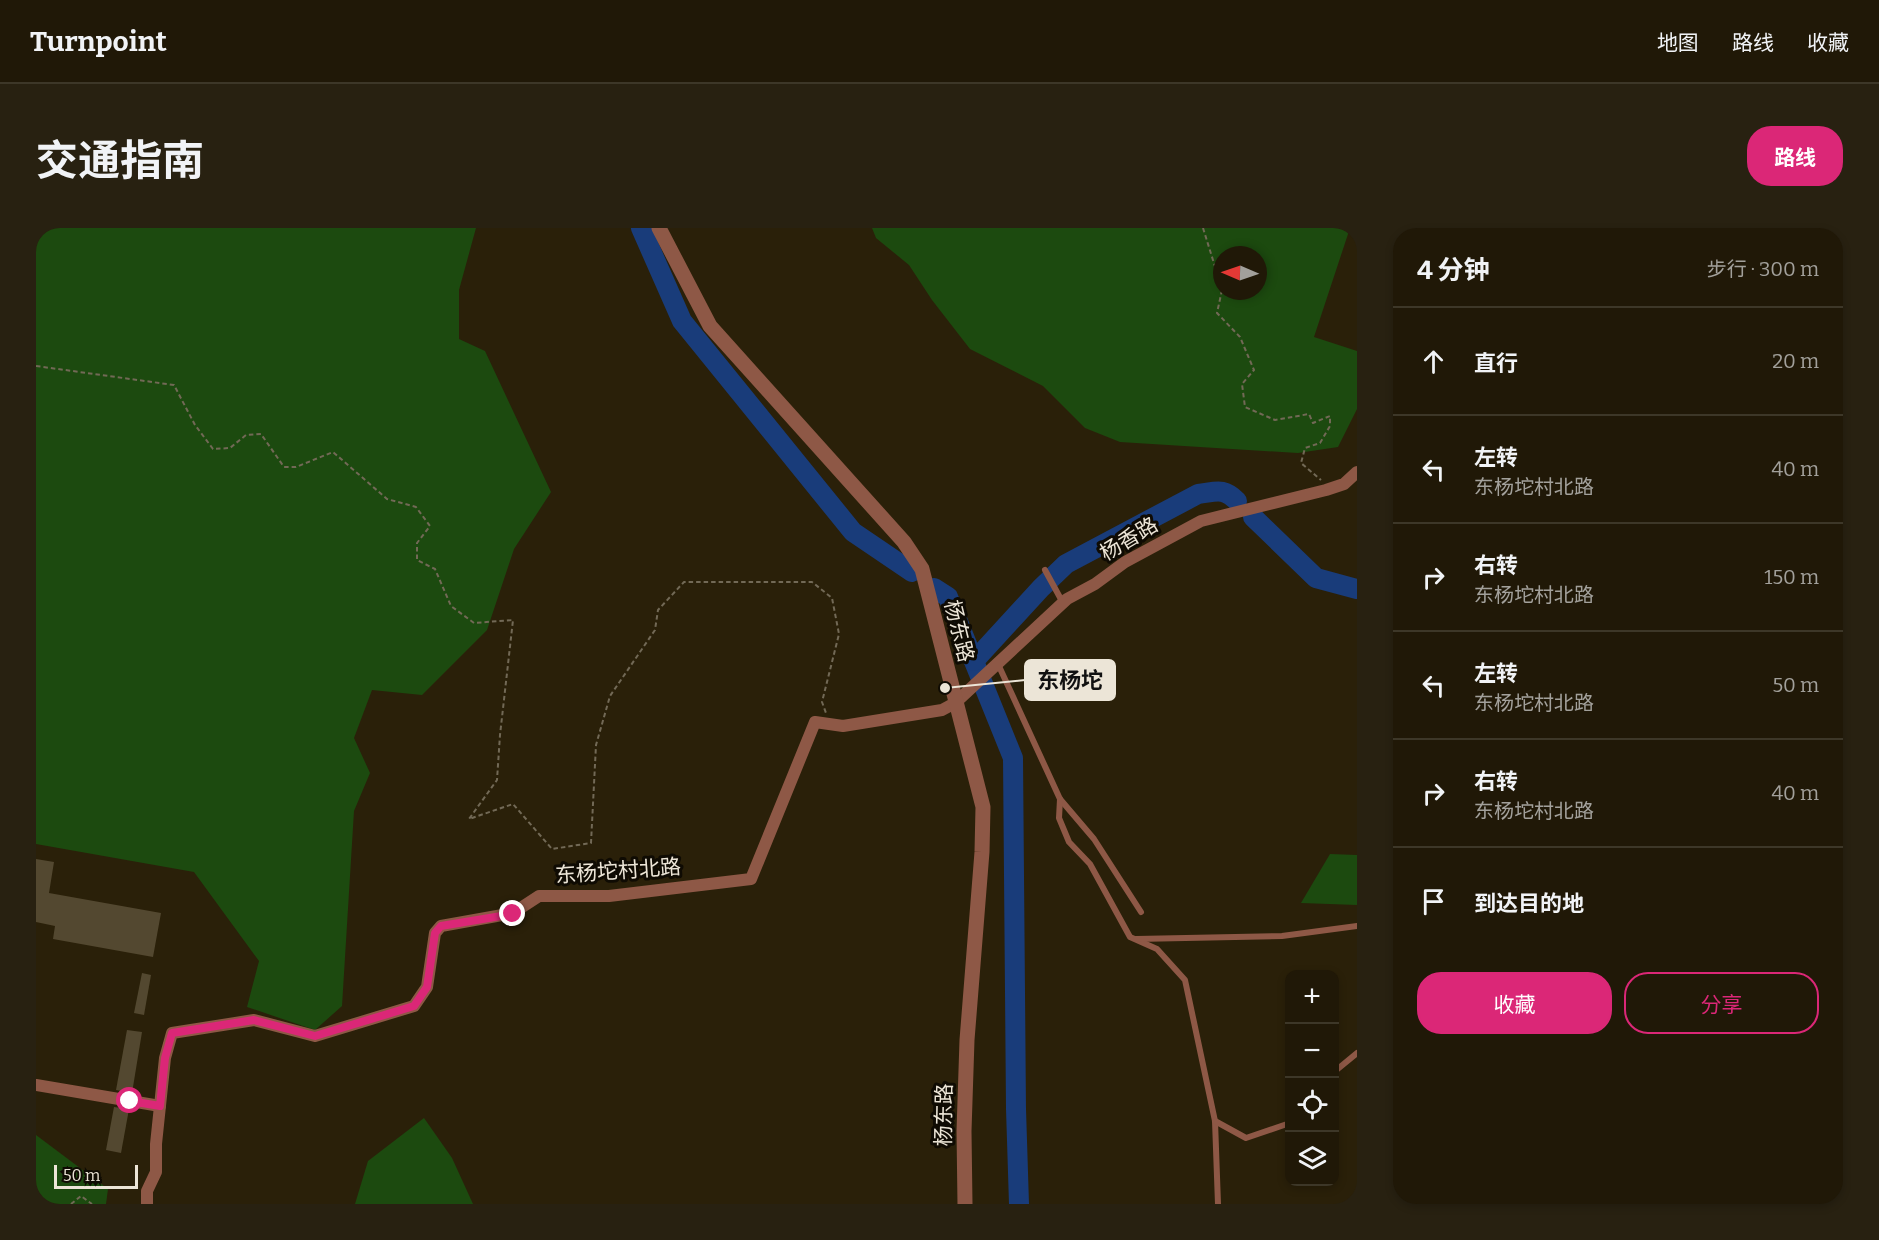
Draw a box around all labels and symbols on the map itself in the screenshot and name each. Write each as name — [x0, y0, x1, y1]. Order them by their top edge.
north arrow — [1213, 246, 1267, 300]
street label: 杨香路 — [1095, 512, 1163, 566]
street label: 杨东路 — [939, 597, 979, 665]
callout: 东杨坨 — [1025, 660, 1115, 700]
text: 东杨坨 — [1037, 667, 1103, 694]
street label: 东杨坨村北路 — [554, 854, 682, 888]
route end — [499, 900, 525, 926]
street label: 杨东路 — [930, 1083, 958, 1147]
route start — [116, 1087, 142, 1113]
scale bar — [54, 1162, 138, 1190]

